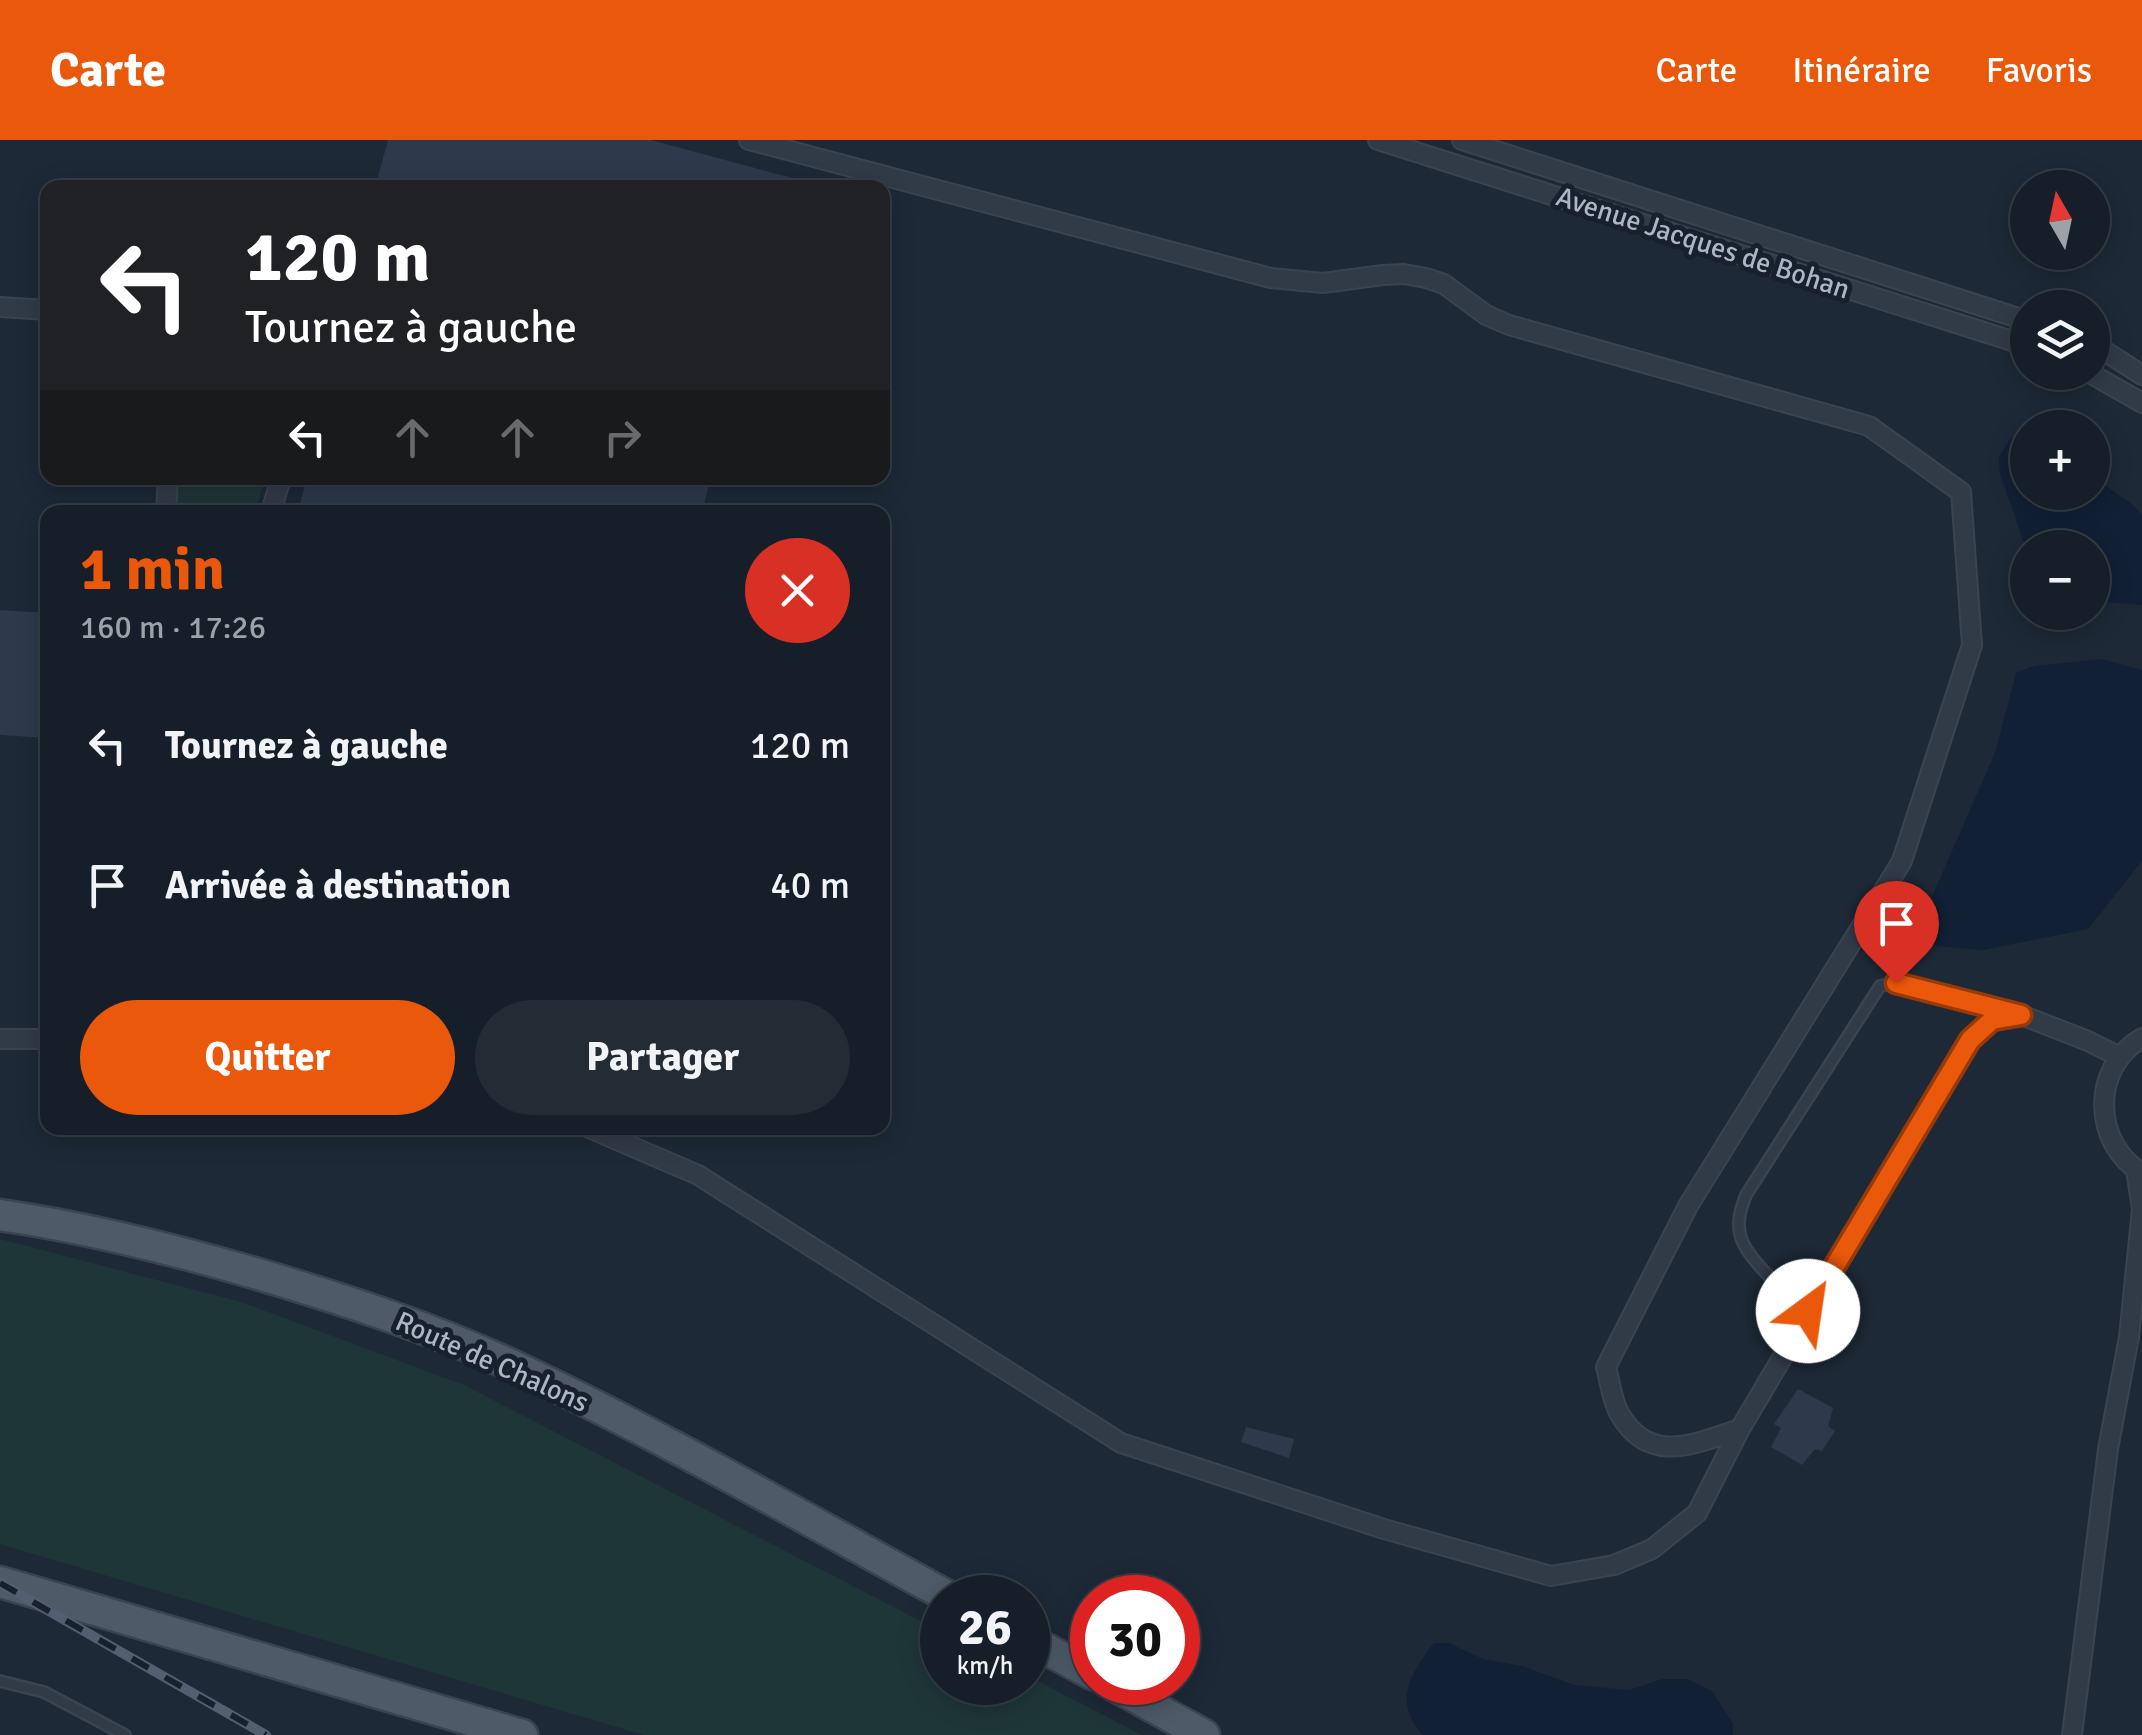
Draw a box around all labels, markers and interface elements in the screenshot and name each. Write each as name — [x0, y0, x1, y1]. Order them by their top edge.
text: Carte — [50, 41, 166, 100]
text: Carte — [1656, 49, 1737, 92]
text: Itinéraire — [1792, 49, 1931, 92]
text: Favoris — [1986, 49, 2092, 92]
north arrow — [2010, 170, 2110, 270]
map controls — [2010, 170, 2110, 630]
street label: Avenue Jacques de Bohan — [1552, 179, 1854, 307]
text: 120 m — [245, 214, 430, 300]
icon: left — [80, 220, 210, 350]
button: layers — [2010, 290, 2110, 390]
text: Tournez à gauche — [245, 300, 577, 355]
icon: left — [280, 410, 335, 465]
icon: ahead — [385, 410, 440, 465]
icon: ahead — [490, 410, 545, 465]
icon: right — [595, 410, 650, 465]
button: + — [2010, 410, 2110, 510]
button: − — [2010, 530, 2110, 630]
text: 1 min — [80, 533, 225, 607]
button: close — [745, 538, 850, 643]
text: 160 m · 17:26 — [80, 608, 266, 647]
icon: left — [80, 718, 135, 773]
text: Tournez à gauche — [165, 722, 448, 769]
text: 120 m — [750, 722, 850, 769]
icon: arrive — [80, 858, 135, 913]
text: Arrivée à destination — [165, 862, 511, 909]
text: 40 m — [770, 862, 850, 909]
pin — [1854, 881, 1939, 984]
icon: arrive — [1869, 896, 1924, 951]
button: Quitter — [80, 1000, 455, 1115]
button: Partager — [475, 1000, 850, 1115]
position arrow — [1756, 1259, 1860, 1363]
street label: Route de Chalons — [390, 1304, 594, 1420]
speed limit sign: 30 — [1070, 1575, 1200, 1705]
text: 26 — [958, 1597, 1012, 1659]
text: km/h — [957, 1650, 1013, 1681]

